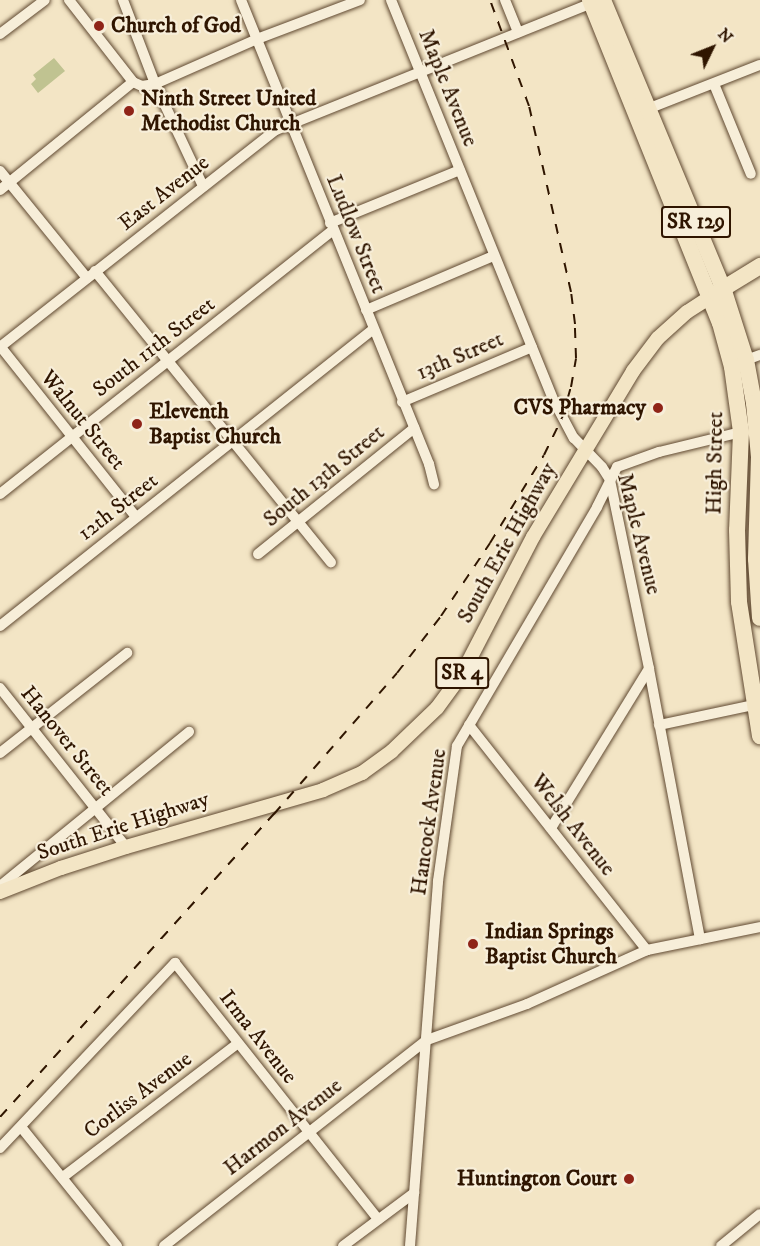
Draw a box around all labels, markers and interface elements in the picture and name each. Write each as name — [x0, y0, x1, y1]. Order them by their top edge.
place label: Church of God — [111, 13, 241, 39]
north arrow — [682, 18, 742, 78]
marker: Church of God — [92, 19, 106, 33]
text: N — [713, 24, 737, 47]
street label: Maple Avenue — [413, 25, 483, 151]
place label: Ninth Street United Methodist Church — [141, 85, 316, 136]
marker: Ninth Street United Methodist Church — [122, 104, 136, 118]
street label: East Avenue — [114, 150, 214, 236]
street label: Ludlow Street — [320, 171, 392, 297]
road number: SR 129 — [660, 204, 732, 240]
street label: South 11th Street — [88, 291, 220, 403]
street label: 13th Street — [413, 326, 507, 386]
street label: Walnut Street — [35, 365, 131, 475]
place label: CVS Pharmacy — [514, 395, 646, 421]
place label: Eleventh Baptist Church — [149, 398, 281, 450]
marker: CVS Pharmacy — [651, 401, 665, 415]
street label: High Street — [701, 411, 729, 515]
marker: Eleventh Baptist Church — [130, 417, 144, 431]
street label: South 13th Street — [258, 419, 390, 533]
street label: South Erie Highway — [452, 458, 562, 628]
street label: 12th Street — [73, 468, 163, 546]
street label: Maple Avenue — [611, 471, 667, 597]
road number: SR 4 — [435, 655, 489, 691]
street label: Hanover Street — [15, 681, 119, 801]
street label: Hancock Avenue — [406, 747, 452, 897]
street label: Welsh Avenue — [525, 769, 621, 881]
street label: South Erie Highway — [34, 786, 212, 866]
place label: Indian Springs Baptist Church — [485, 918, 617, 969]
marker: Indian Springs Baptist Church — [466, 937, 480, 951]
street label: Irma Avenue — [213, 985, 303, 1089]
street label: Corliss Avenue — [79, 1046, 197, 1144]
street label: Harmon Avenue — [219, 1073, 347, 1181]
place label: Huntington Court — [457, 1166, 617, 1192]
marker: Huntington Court — [622, 1172, 636, 1186]

